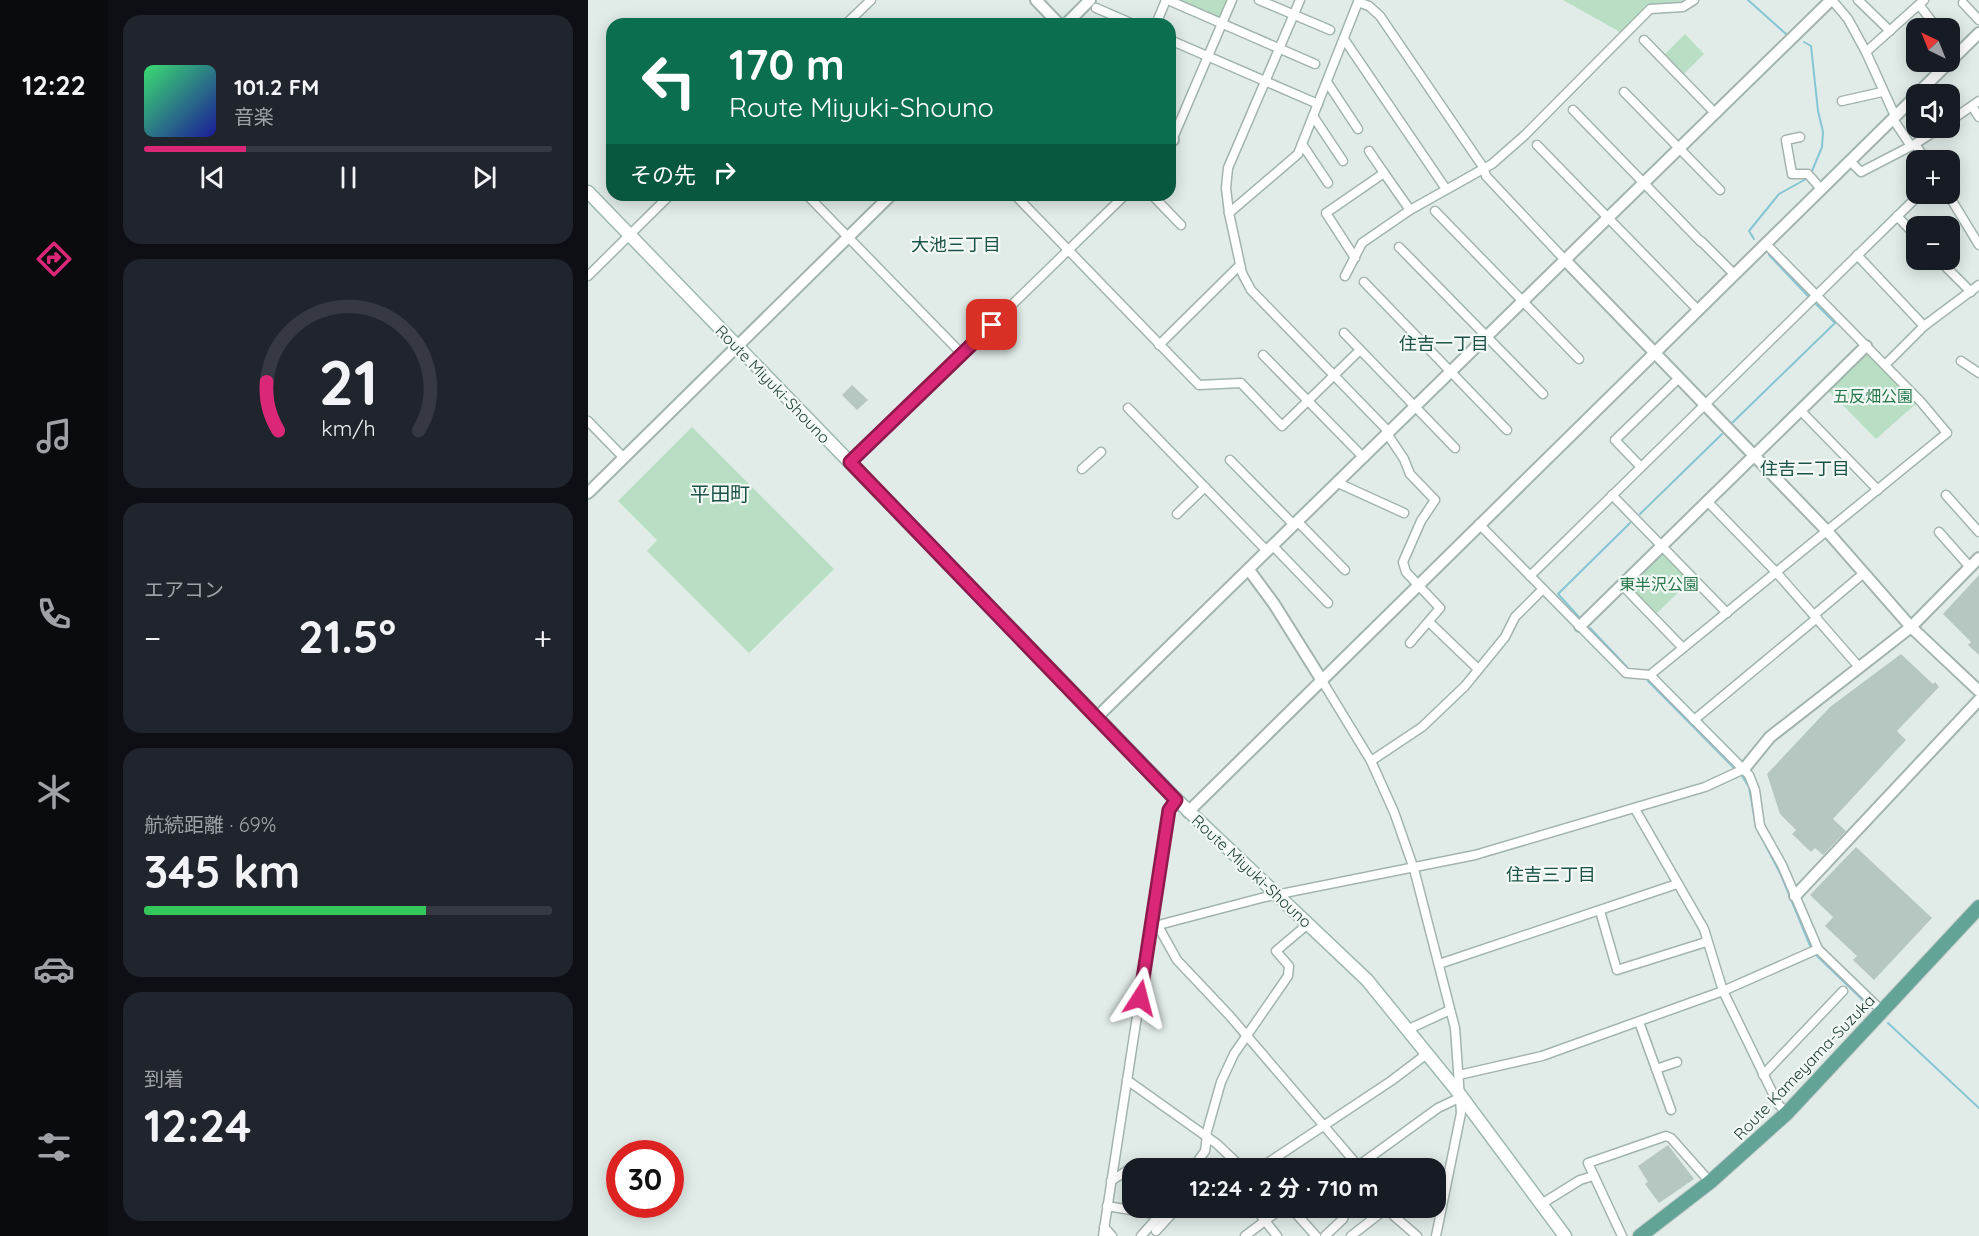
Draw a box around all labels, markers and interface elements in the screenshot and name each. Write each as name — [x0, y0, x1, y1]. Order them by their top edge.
north arrow — [1906, 18, 1960, 72]
map controls — [1906, 18, 1960, 270]
text: 170 m — [729, 38, 845, 91]
icon: left — [630, 42, 708, 120]
text: 12:22 — [22, 68, 86, 102]
text: 101.2 FM — [234, 73, 319, 101]
button: sound — [1906, 84, 1960, 138]
text: Route Miyuki-Shouno — [729, 90, 994, 124]
text: 音楽 — [234, 104, 274, 129]
button: + — [1906, 150, 1960, 204]
icon: right — [708, 156, 741, 189]
icon: previous — [196, 161, 229, 194]
icon: pause — [332, 161, 365, 194]
icon: next — [468, 161, 501, 194]
text: その先 — [630, 161, 696, 189]
button: − — [1906, 216, 1960, 270]
district label: 大池三丁目 — [911, 233, 1001, 256]
icon: directions — [33, 238, 75, 280]
pin — [966, 299, 1017, 350]
icon: arrive — [975, 308, 1008, 341]
street label: Route Miyuki-Shouno — [711, 321, 835, 447]
district label: 住吉一丁目 — [1399, 332, 1489, 355]
text: 21 — [318, 343, 378, 421]
park label: 五反畑公園 — [1833, 386, 1913, 406]
icon: music — [33, 415, 75, 457]
text: km/h — [321, 415, 375, 441]
district label: 住吉二丁目 — [1760, 457, 1850, 480]
district label: 平田町 — [690, 481, 750, 506]
park label: 東半沢公園 — [1619, 574, 1699, 594]
text: エアコン — [144, 577, 224, 602]
icon: phone — [33, 593, 75, 635]
text: 21.5° — [298, 608, 396, 664]
text: − — [144, 617, 161, 658]
text: + — [533, 617, 552, 658]
icon: climate — [33, 771, 75, 813]
street label: Route Miyuki-Shouno — [1188, 810, 1316, 932]
text: 航続距離 · 69% — [144, 812, 276, 837]
text: 345 km — [144, 843, 300, 899]
district label: 住吉三丁目 — [1506, 863, 1596, 886]
icon: car — [33, 948, 75, 990]
position arrow — [1108, 966, 1172, 1030]
street label: Route Kameyama-Suzuka — [1729, 990, 1879, 1144]
text: 到着 — [144, 1066, 184, 1091]
text: 12:24 — [144, 1097, 251, 1153]
icon: filters — [33, 1126, 75, 1168]
speed limit sign: 30 — [606, 1140, 684, 1218]
text: 12:24 · 2 分 · 710 m — [1189, 1174, 1379, 1202]

